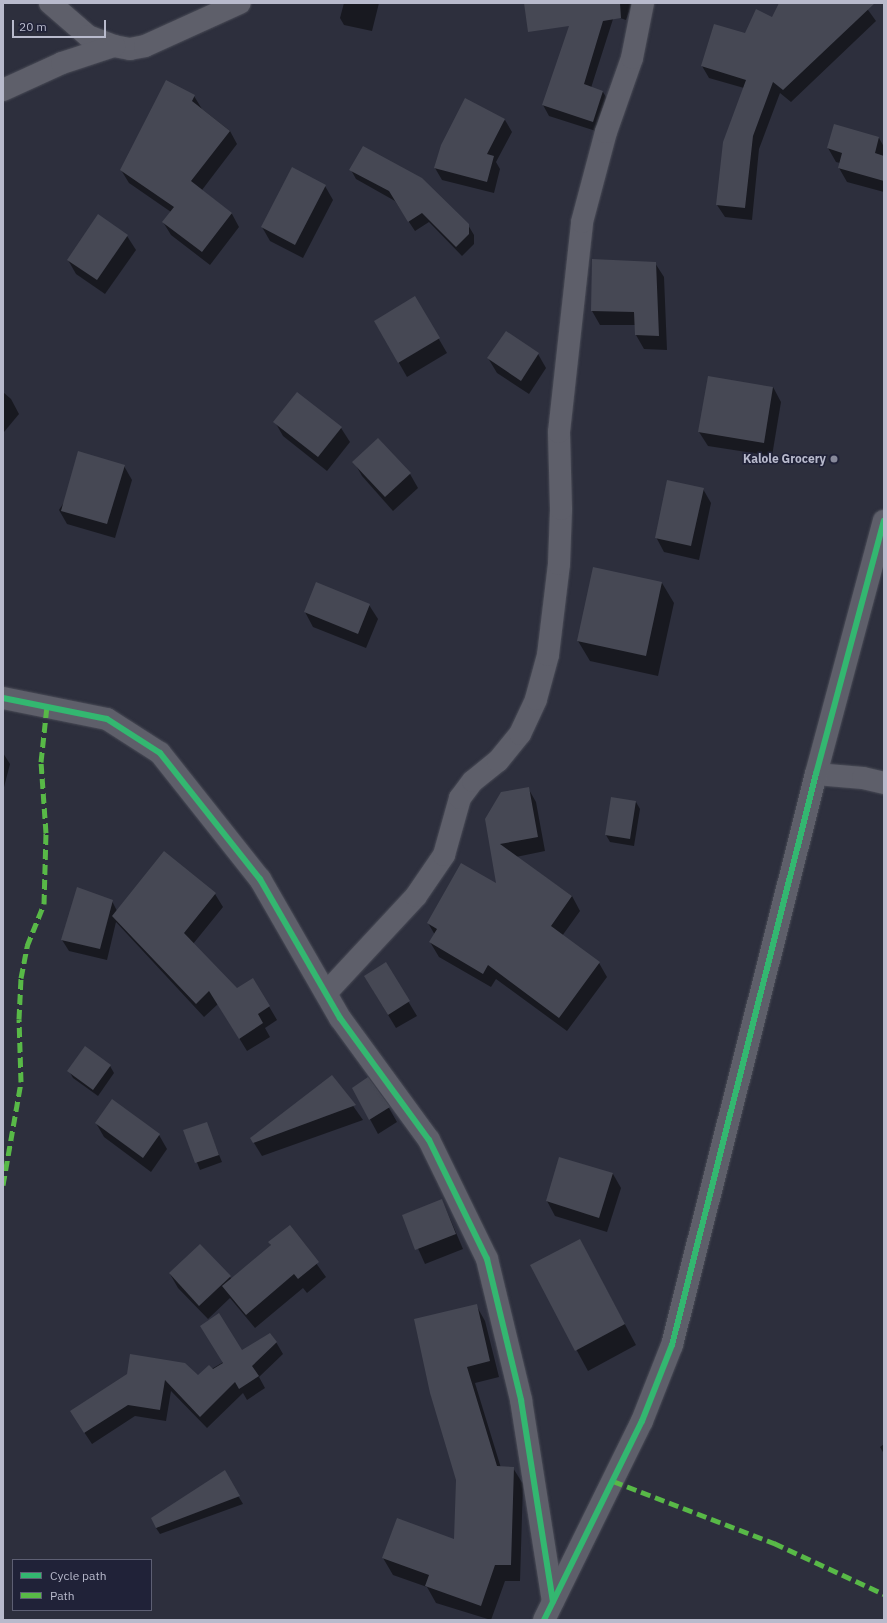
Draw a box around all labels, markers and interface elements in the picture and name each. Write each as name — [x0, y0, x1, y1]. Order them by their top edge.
scale bar — [14, 12, 108, 38]
text: 20 m — [19, 19, 47, 34]
place label: Kalole Grocery — [743, 452, 826, 466]
marker: Kalole Grocery — [829, 454, 839, 464]
legend — [12, 1559, 152, 1611]
text: Cycle path — [50, 1568, 107, 1583]
text: Path — [50, 1588, 75, 1603]

